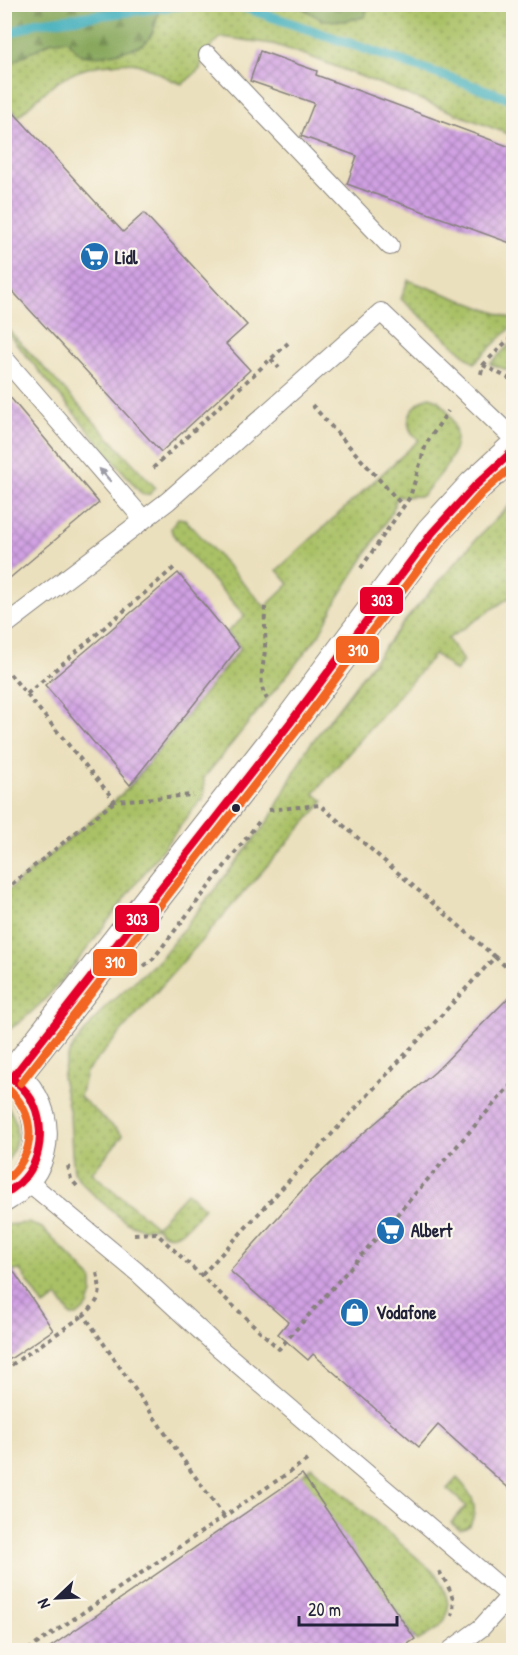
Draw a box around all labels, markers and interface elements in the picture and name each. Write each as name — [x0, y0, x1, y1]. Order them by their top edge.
supermarket icon: Lidl — [78, 241, 110, 273]
place label: Lidl — [115, 245, 139, 270]
one-way arrow — [99, 468, 112, 483]
line badge: 303 — [359, 586, 404, 615]
text: 303 — [371, 589, 393, 611]
line badge: 310 — [335, 635, 380, 664]
text: 310 — [348, 639, 368, 661]
unlabelled marker — [230, 802, 242, 814]
line badge: 303 — [114, 904, 160, 933]
text: 303 — [126, 908, 148, 930]
line badge: 310 — [92, 948, 138, 977]
text: 310 — [105, 951, 125, 973]
supermarket icon: Albert — [374, 1214, 406, 1246]
place label: Albert — [411, 1218, 453, 1243]
shop icon: Vodafone — [339, 1296, 371, 1328]
place label: Vodafone — [376, 1300, 437, 1325]
north arrow — [27, 1568, 87, 1628]
scale bar — [299, 1589, 396, 1627]
text: N — [31, 1595, 55, 1612]
text: 20 m — [308, 1597, 341, 1622]

